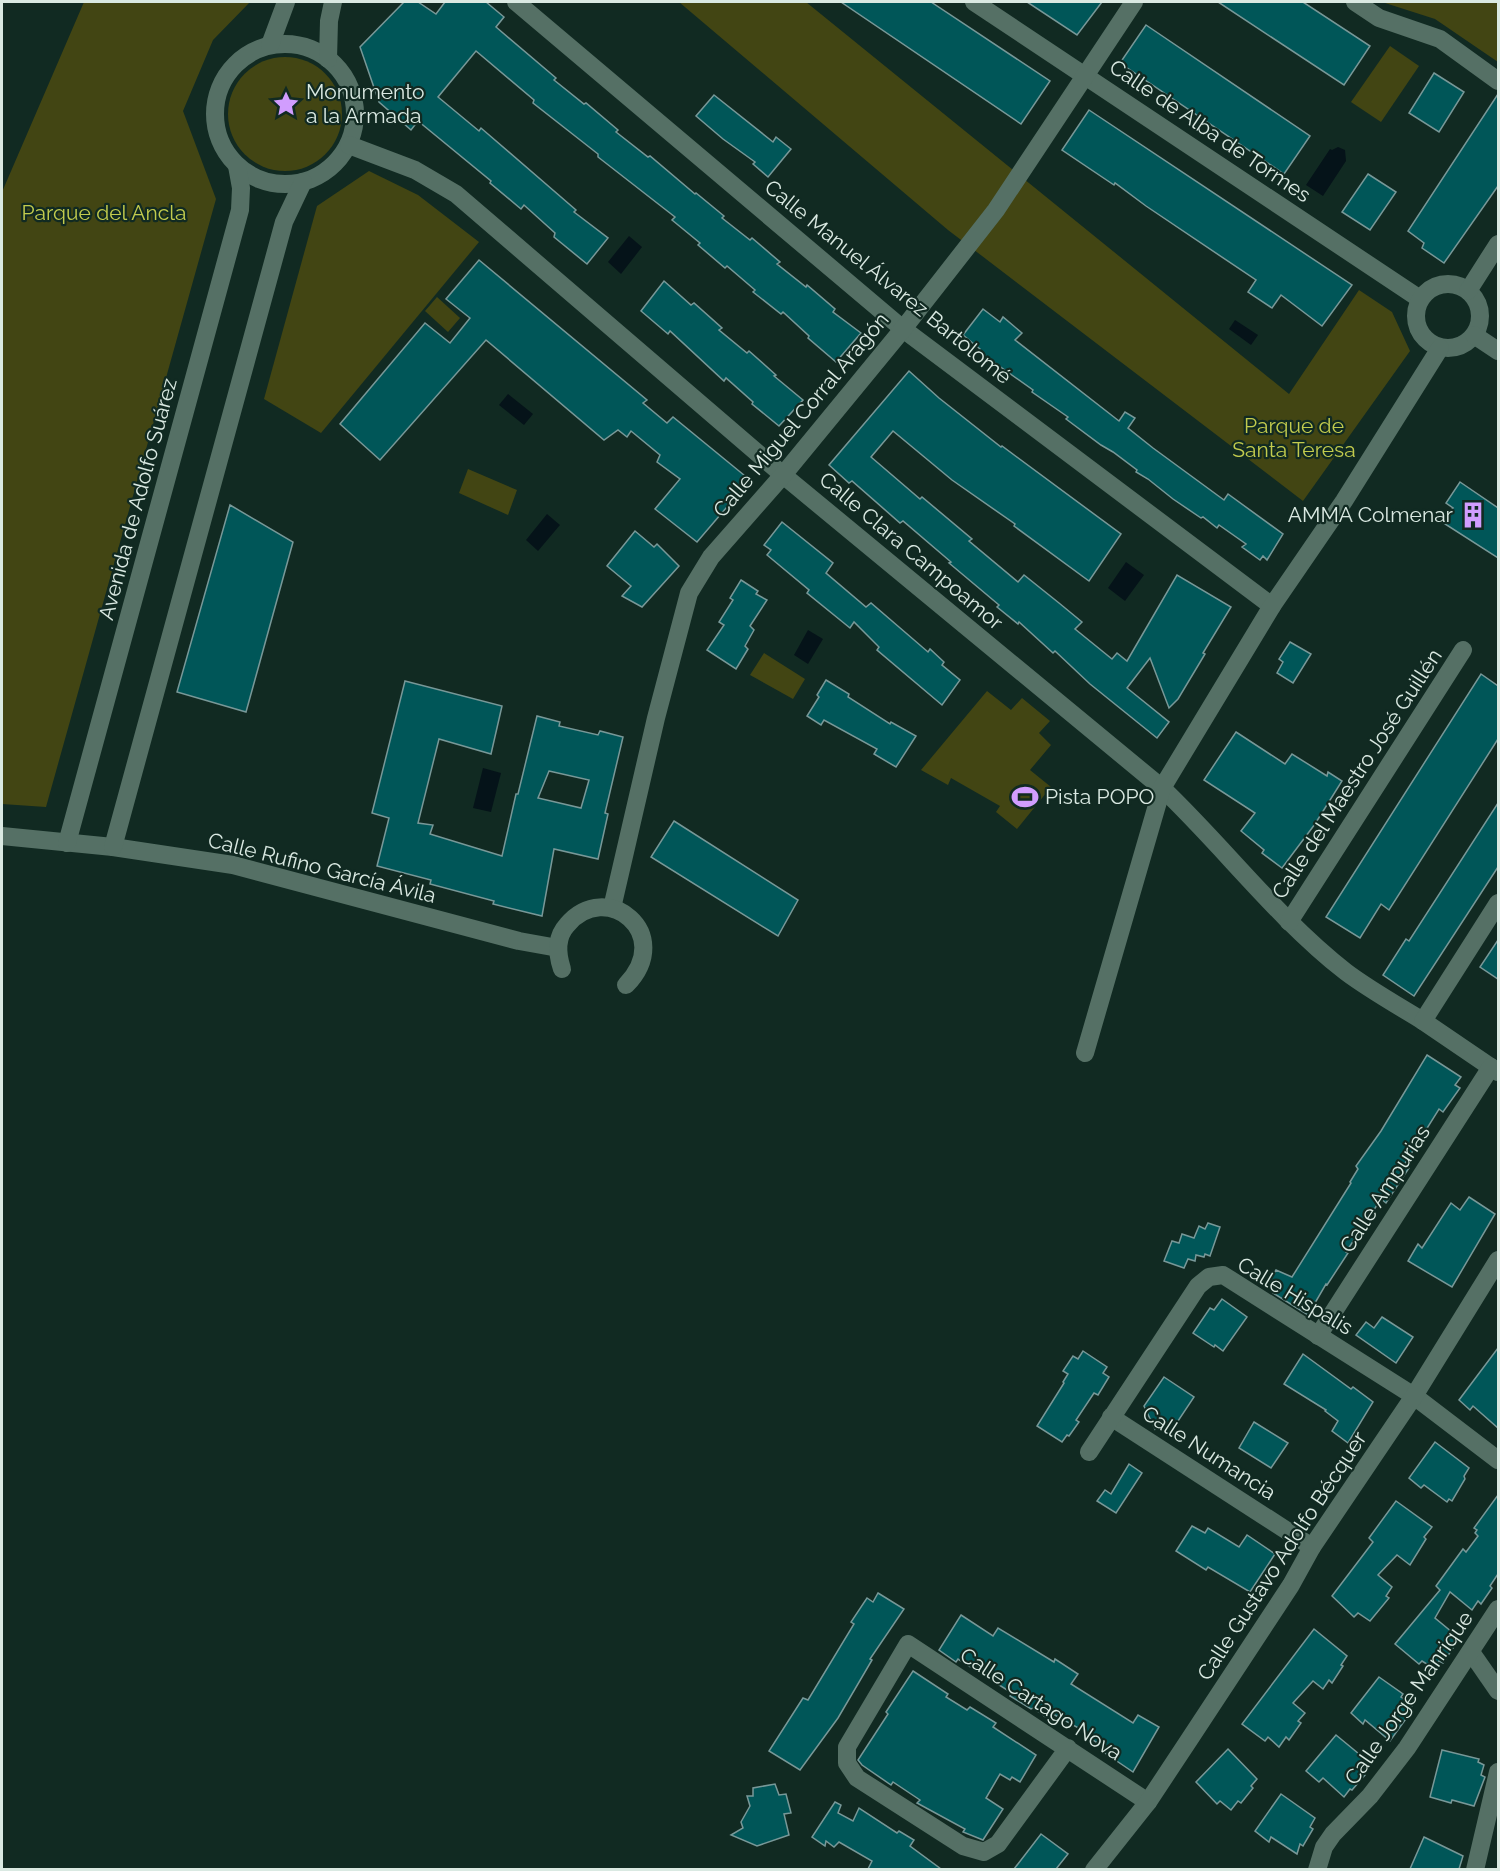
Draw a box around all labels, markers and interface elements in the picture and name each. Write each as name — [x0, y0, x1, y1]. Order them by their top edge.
street label: Calle de Alba de Tormes — [1105, 54, 1315, 207]
place label: Monumento a la Armada — [306, 79, 425, 128]
place icon: Monumento a la Armada — [271, 89, 301, 119]
street label: Calle Manuel Álvarez Bartolomé — [760, 174, 1017, 389]
park label: Parque del Ancla — [22, 200, 186, 225]
street label: Calle Miguel Corral Aragón — [708, 307, 894, 522]
street label: Avenida de Adolfo Suárez — [93, 375, 182, 622]
park label: Parque de Santa Teresa — [1232, 413, 1356, 462]
street label: Calle Clara Campoamor — [814, 467, 1009, 635]
building icon: AMMA Colmenar — [1458, 500, 1488, 530]
place label: AMMA Colmenar — [1288, 502, 1454, 527]
street label: Calle del Maestro José Guillén — [1266, 644, 1447, 903]
sports icon: Pista POPO — [1010, 782, 1040, 812]
place label: Pista POPO — [1045, 784, 1154, 809]
street label: Calle Rufino García Ávila — [206, 827, 439, 908]
street label: Calle Ampurias — [1334, 1120, 1435, 1257]
street label: Calle Hispalis — [1233, 1251, 1357, 1340]
street label: Calle Numancia — [1138, 1400, 1281, 1505]
street label: Calle Gustavo Adolfo Bécquer — [1192, 1426, 1372, 1685]
street label: Calle Jorge Manrique — [1339, 1606, 1478, 1789]
street label: Calle Cartago Nova — [956, 1642, 1127, 1765]

